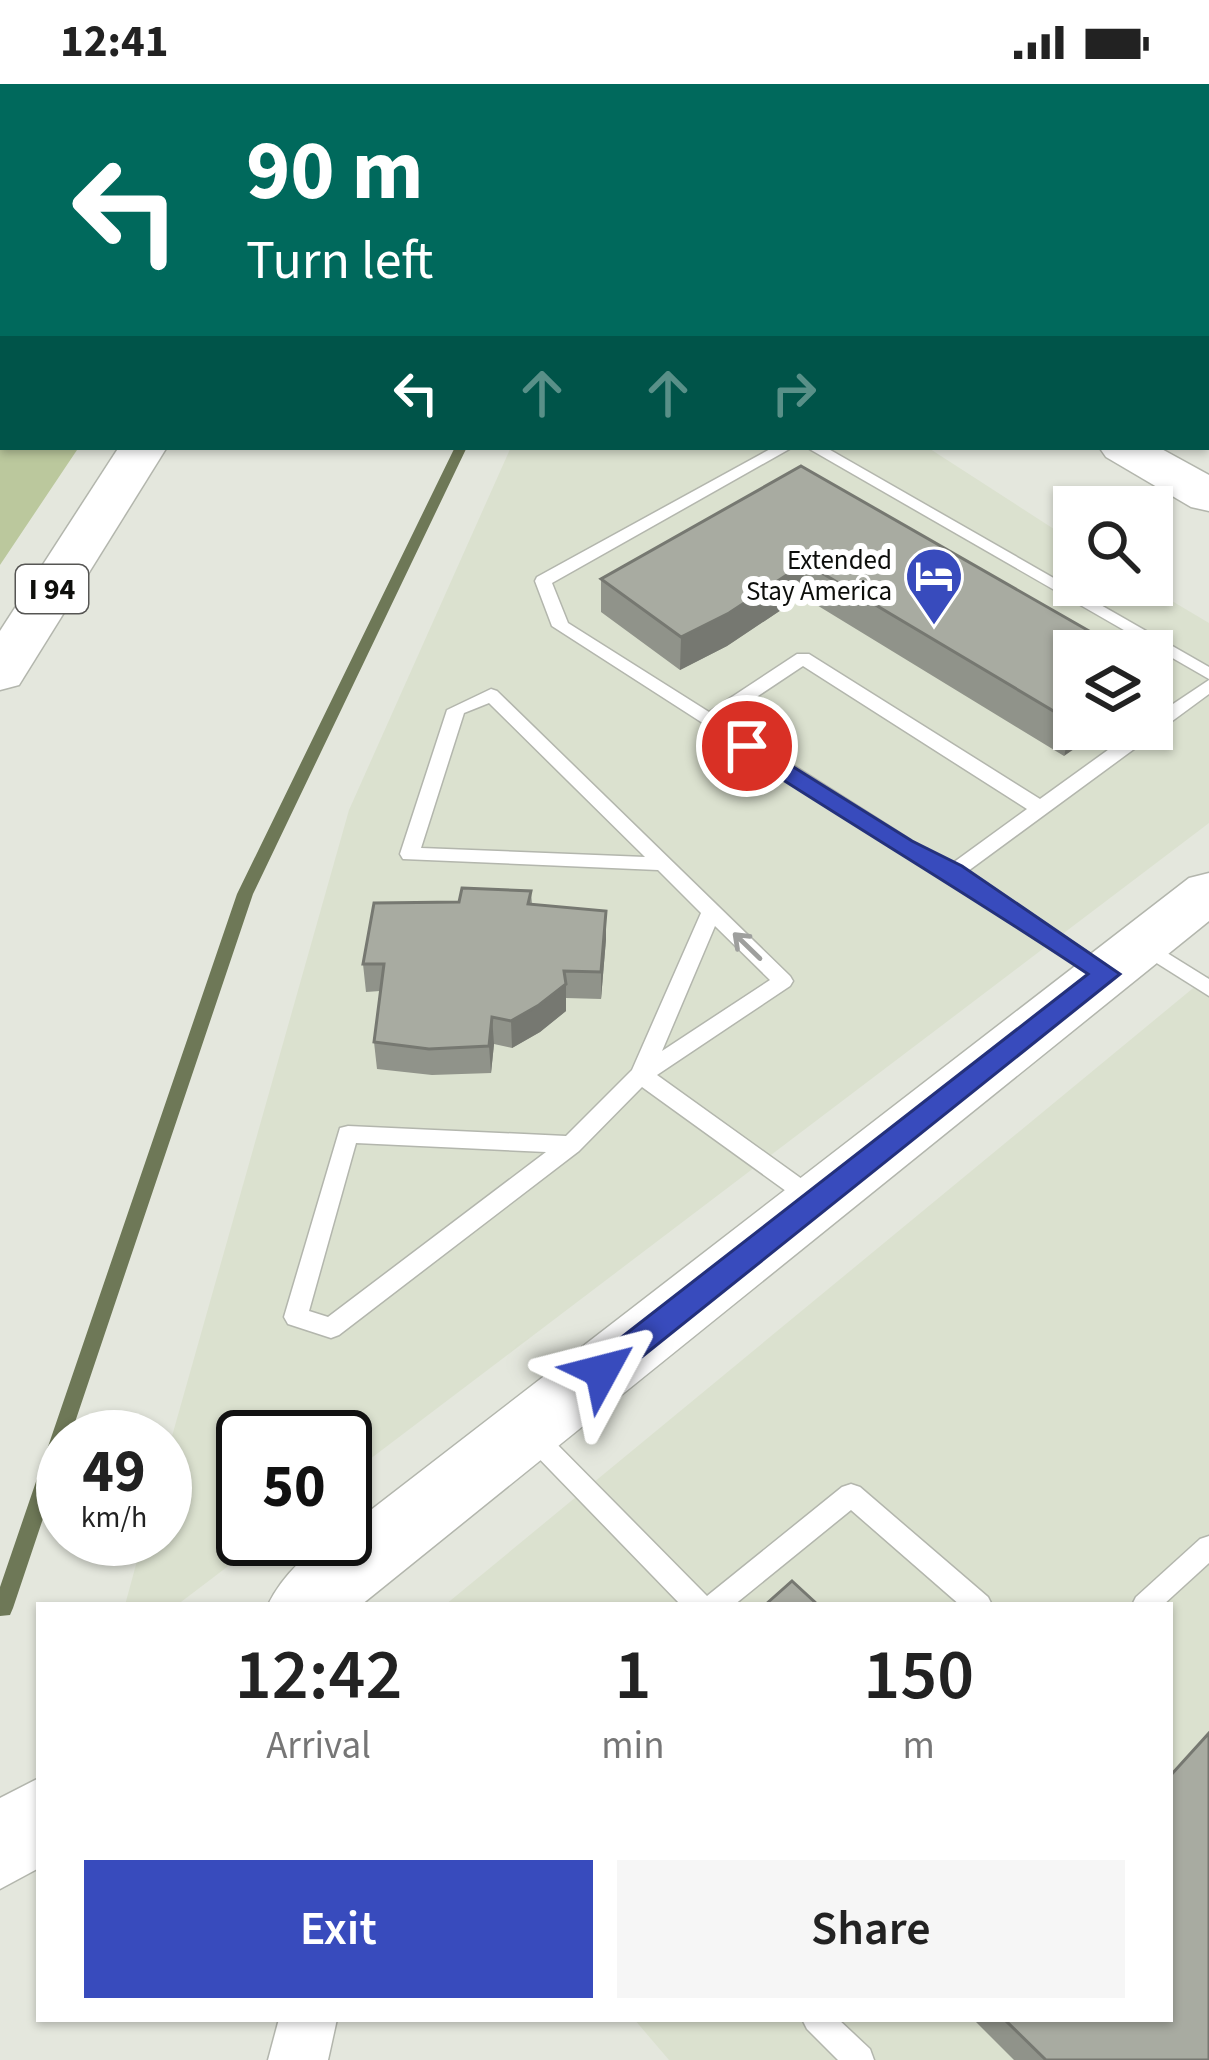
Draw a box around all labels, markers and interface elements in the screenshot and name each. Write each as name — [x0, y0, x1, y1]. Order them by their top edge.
text: 12:41 — [60, 10, 169, 74]
text: 90 m — [246, 112, 424, 232]
icon: left — [48, 132, 204, 288]
text: Turn left — [246, 223, 433, 300]
icon: left — [383, 360, 449, 426]
icon: ahead — [509, 360, 575, 426]
icon: ahead — [635, 360, 701, 426]
icon: right — [761, 360, 827, 426]
map controls — [1053, 486, 1173, 750]
button: search — [1053, 486, 1173, 606]
place label: Extended Stay America — [746, 541, 892, 611]
hotel icon: Extended Stay America — [903, 545, 965, 627]
road number: I 94 — [16, 565, 88, 613]
button: layers — [1053, 630, 1173, 750]
pin — [696, 695, 798, 797]
icon: arrive — [714, 713, 780, 779]
one-way arrow — [733, 932, 762, 961]
position arrow — [539, 1308, 665, 1434]
speed limit sign: 50 — [216, 1410, 372, 1566]
text: 49 — [82, 1430, 146, 1515]
text: km/h — [81, 1496, 147, 1539]
text: 12:42 — [235, 1624, 402, 1727]
text: 1 — [614, 1624, 651, 1727]
text: 150 — [863, 1624, 974, 1727]
text: Arrival — [266, 1718, 371, 1774]
text: min — [601, 1718, 665, 1774]
text: m — [903, 1718, 935, 1774]
button: Exit — [84, 1860, 593, 1998]
button: Share — [617, 1860, 1125, 1998]

